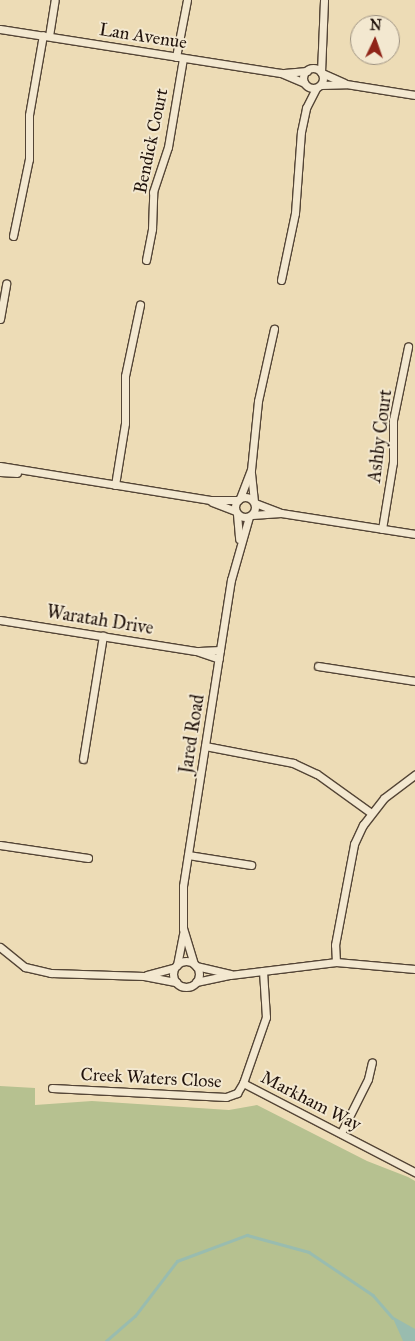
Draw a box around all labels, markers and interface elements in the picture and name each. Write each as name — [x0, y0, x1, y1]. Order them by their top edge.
north arrow — [350, 15, 400, 65]
text: N — [369, 17, 382, 34]
street label: Lan Avenue — [98, 18, 188, 54]
street label: Bendick Court — [129, 86, 173, 196]
street label: Ashby Court — [364, 388, 396, 484]
street label: Waratah Drive — [45, 601, 155, 639]
street label: Jared Road — [175, 693, 209, 775]
street label: Creek Waters Close — [80, 1064, 222, 1092]
street label: Markham Way — [257, 1066, 365, 1136]

